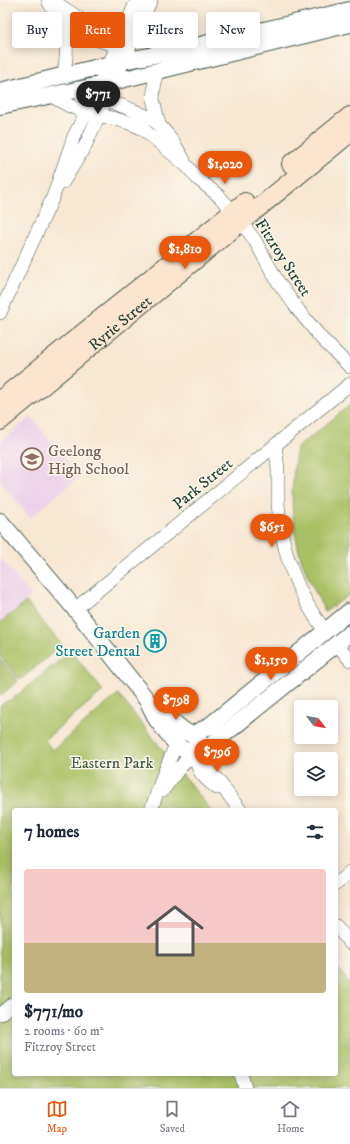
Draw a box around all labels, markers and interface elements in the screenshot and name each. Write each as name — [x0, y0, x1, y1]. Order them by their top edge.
chip: Buy — [12, 12, 62, 48]
chip: Rent — [70, 12, 125, 48]
chip: Filters — [133, 12, 198, 48]
chip: New — [206, 12, 260, 48]
pin: $771 — [74, 81, 122, 115]
text: $771 — [85, 86, 111, 102]
pin: $1,020 — [192, 151, 258, 185]
text: $1,020 — [207, 156, 243, 172]
street label: Fitzroy Street — [251, 215, 316, 300]
pin: $1,810 — [152, 236, 218, 270]
text: $1,810 — [168, 241, 202, 257]
street label: Ryrie Street — [84, 291, 156, 355]
place label: Geelong High School — [48, 441, 129, 479]
school or university icon: Geelong High School — [19, 446, 45, 472]
street label: Park Street — [169, 454, 237, 514]
pin: $651 — [248, 514, 296, 548]
text: $651 — [259, 519, 285, 535]
place label: Garden Street Dental — [55, 623, 141, 661]
building icon: Garden Street Dental — [142, 628, 168, 654]
pin: $1,150 — [238, 647, 304, 681]
text: $1,150 — [254, 652, 288, 668]
pin: $798 — [152, 687, 200, 721]
text: $798 — [163, 692, 189, 708]
north arrow — [294, 700, 338, 744]
map controls — [294, 700, 338, 796]
pin: $796 — [193, 739, 241, 773]
text: $796 — [203, 744, 231, 760]
button: layers — [294, 752, 338, 796]
park label: Eastern Park — [71, 753, 153, 773]
text: 7 homes — [24, 821, 79, 843]
icon: filters — [304, 821, 326, 843]
icon: home — [139, 895, 211, 967]
text: $771/mo — [24, 1001, 83, 1023]
text: 2 rooms · 60 m² — [24, 1023, 104, 1039]
text: Fitzroy Street — [24, 1039, 96, 1055]
tab: Map — [46, 1098, 68, 1136]
tab: Saved — [160, 1098, 185, 1136]
tab: Home — [277, 1098, 304, 1136]

